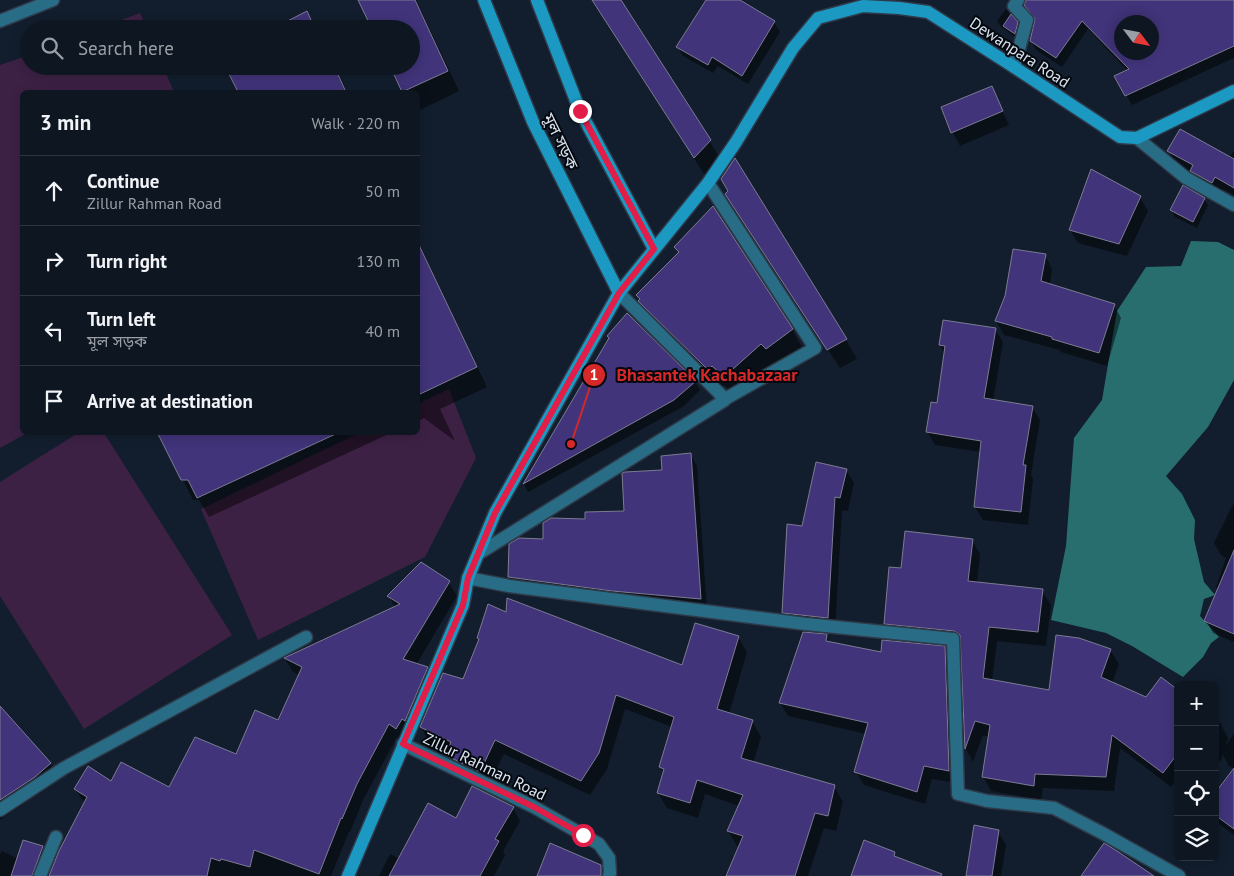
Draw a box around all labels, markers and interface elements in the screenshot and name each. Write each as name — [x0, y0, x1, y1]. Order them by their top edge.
street label: Dewanpara Road — [966, 12, 1074, 92]
north arrow — [1114, 15, 1159, 60]
search box — [20, 20, 420, 75]
icon: search — [38, 34, 66, 62]
text: Search here — [78, 36, 174, 60]
route end — [569, 100, 592, 123]
text: 3 min — [40, 109, 91, 136]
street label: মূল সড়ক — [538, 109, 584, 173]
text: Walk · 220 m — [311, 113, 400, 133]
text: Continue — [87, 169, 159, 193]
icon: ahead — [40, 177, 68, 205]
text: 50 m — [365, 181, 400, 201]
text: Zillur Rahman Road — [87, 193, 222, 213]
icon: right — [40, 247, 68, 275]
text: Turn right — [87, 249, 167, 273]
text: 130 m — [357, 251, 400, 271]
text: Turn left — [87, 307, 156, 331]
icon: left — [40, 317, 68, 345]
text: 40 m — [365, 321, 400, 341]
text: মূল সড়ক — [87, 331, 147, 351]
callout: Bhasantek Kachabazaar — [581, 358, 808, 391]
text: Bhasantek Kachabazaar — [616, 363, 798, 386]
text: 1 — [590, 365, 598, 384]
icon: arrive — [40, 387, 68, 415]
text: Arrive at destination — [87, 389, 253, 413]
map controls — [1174, 681, 1219, 861]
button: + — [1174, 681, 1219, 726]
button: − — [1174, 726, 1219, 771]
street label: Zillur Rahman Road — [420, 728, 550, 804]
button: locate — [1174, 771, 1219, 816]
button: layers — [1174, 816, 1219, 861]
route start — [572, 824, 595, 847]

